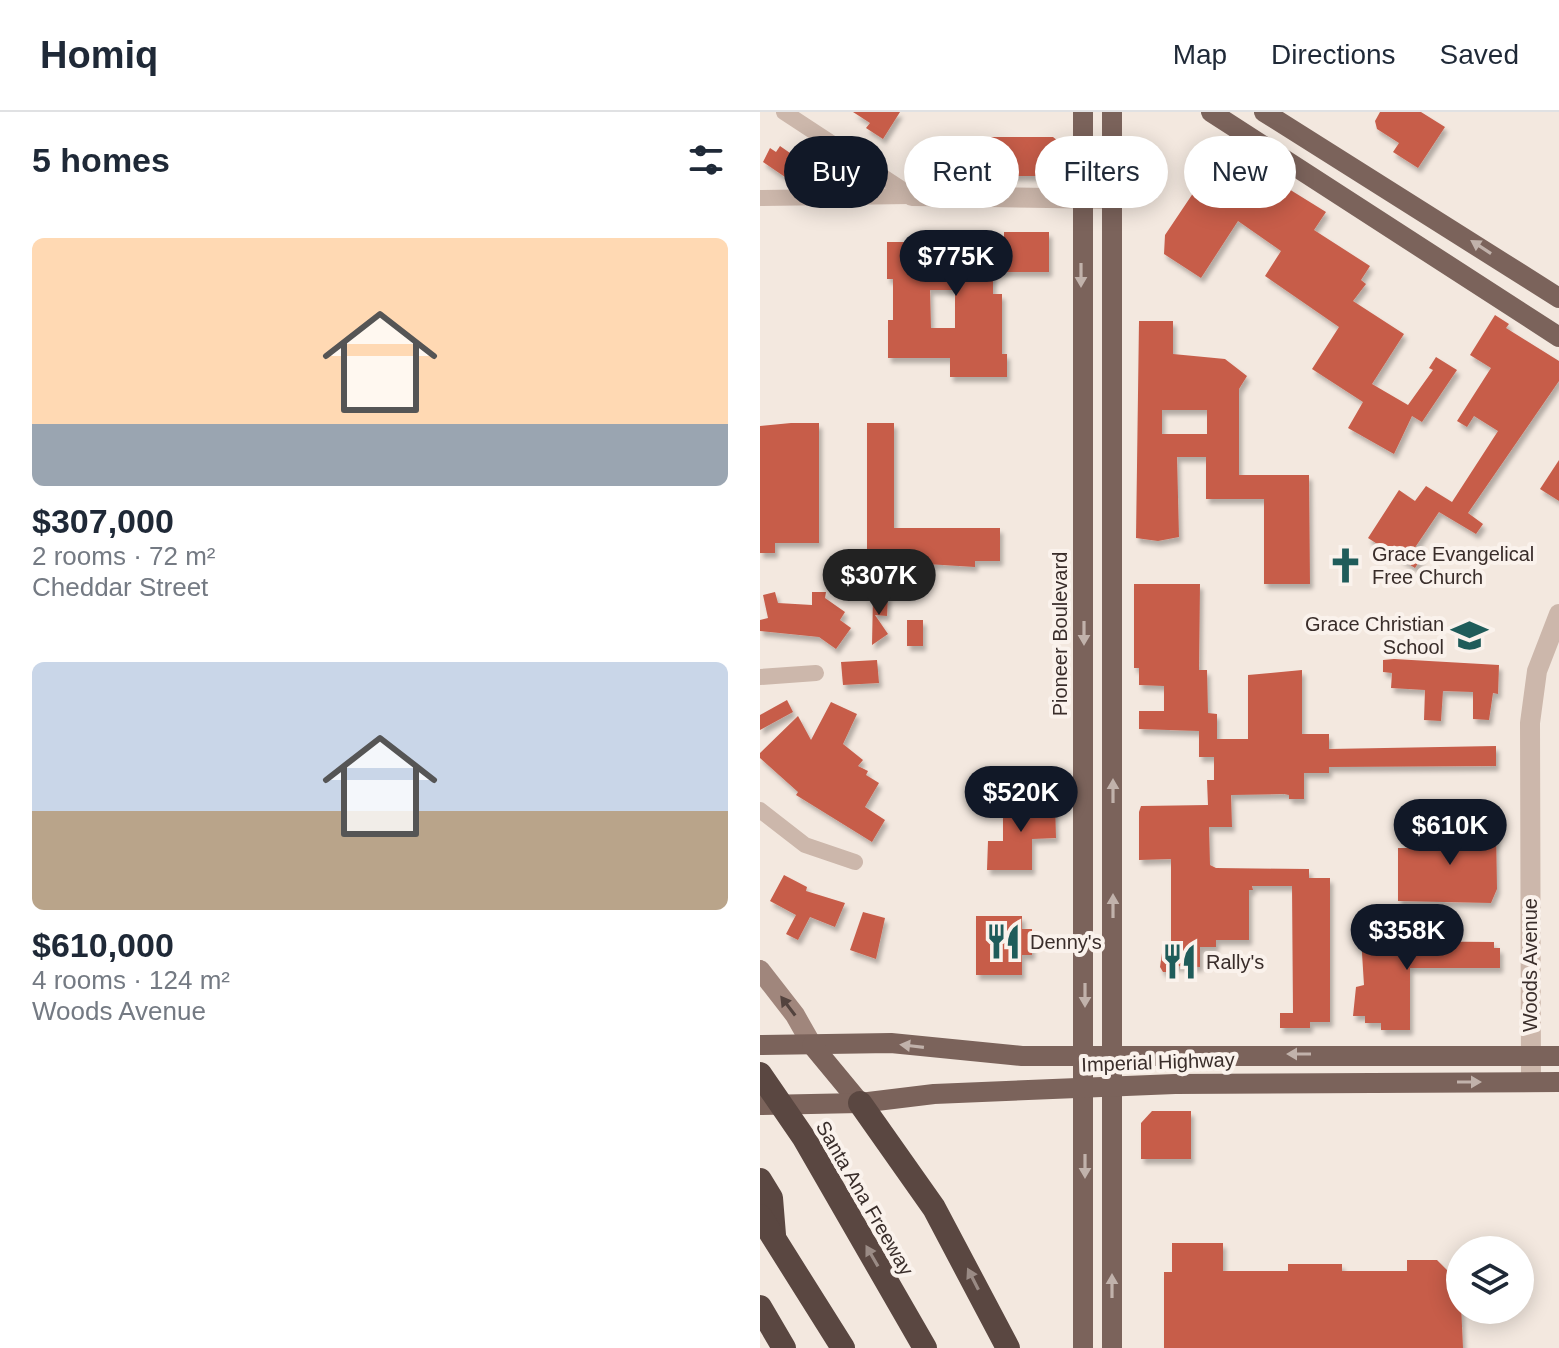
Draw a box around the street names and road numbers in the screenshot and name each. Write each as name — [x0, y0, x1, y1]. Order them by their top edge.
street label: Pioneer Boulevard — [1049, 552, 1071, 716]
street label: Woods Avenue — [1519, 898, 1541, 1032]
street label: Imperial Highway — [1081, 1048, 1235, 1076]
street label: Santa Ana Freeway — [812, 1117, 918, 1279]

